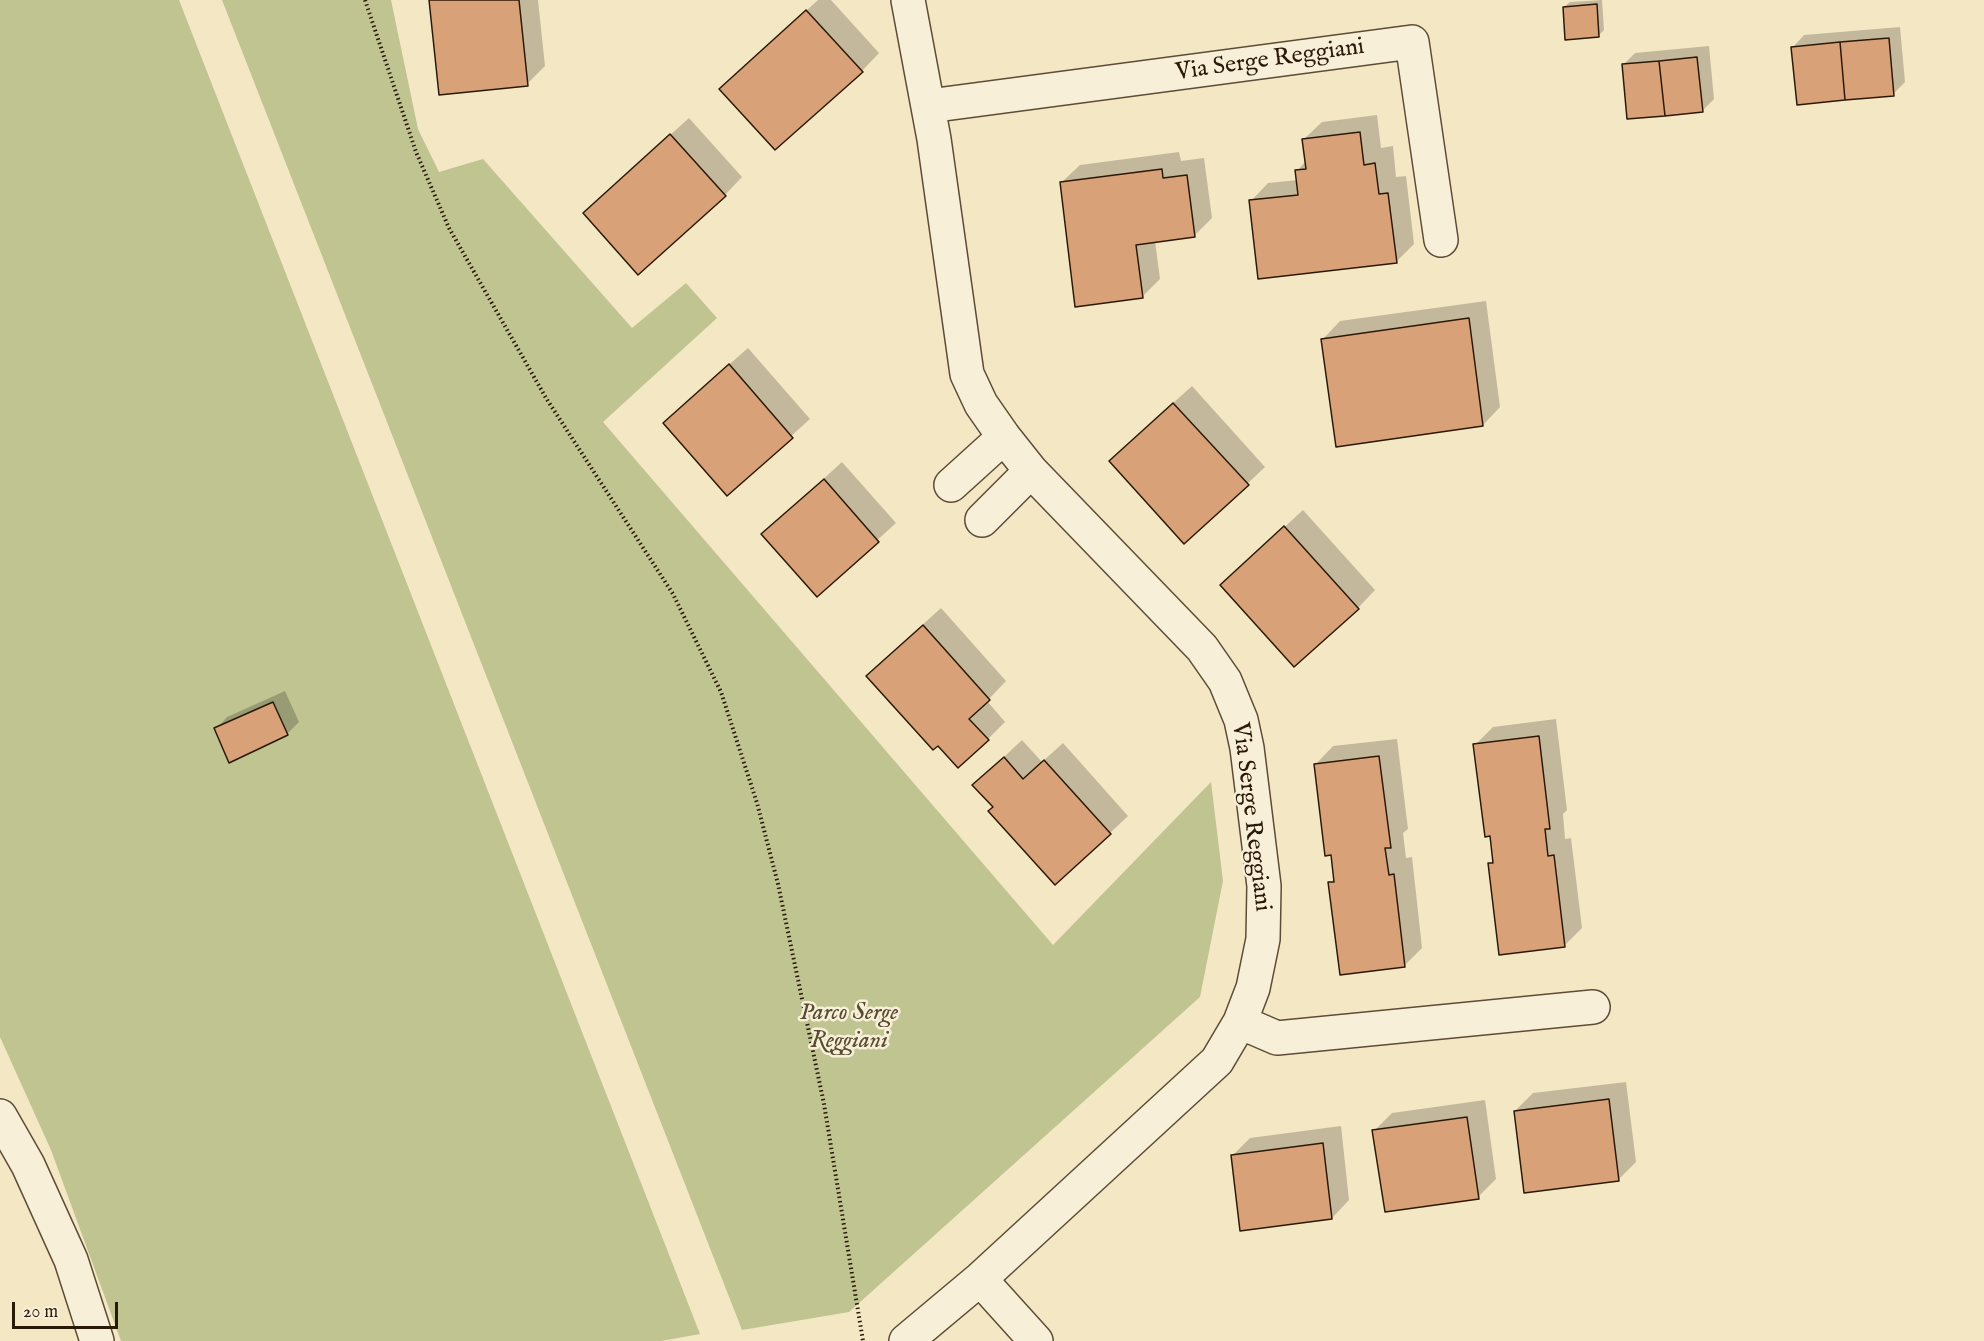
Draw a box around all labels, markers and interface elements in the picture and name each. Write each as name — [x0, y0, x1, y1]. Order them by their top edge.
street label: Via Serge Reggiani — [1174, 33, 1366, 89]
street label: Via Serge Reggiani — [1224, 721, 1276, 913]
park label: Parco Serge Reggiani — [800, 1000, 898, 1056]
scale bar — [15, 1290, 122, 1328]
text: 20 m — [23, 1301, 58, 1324]

